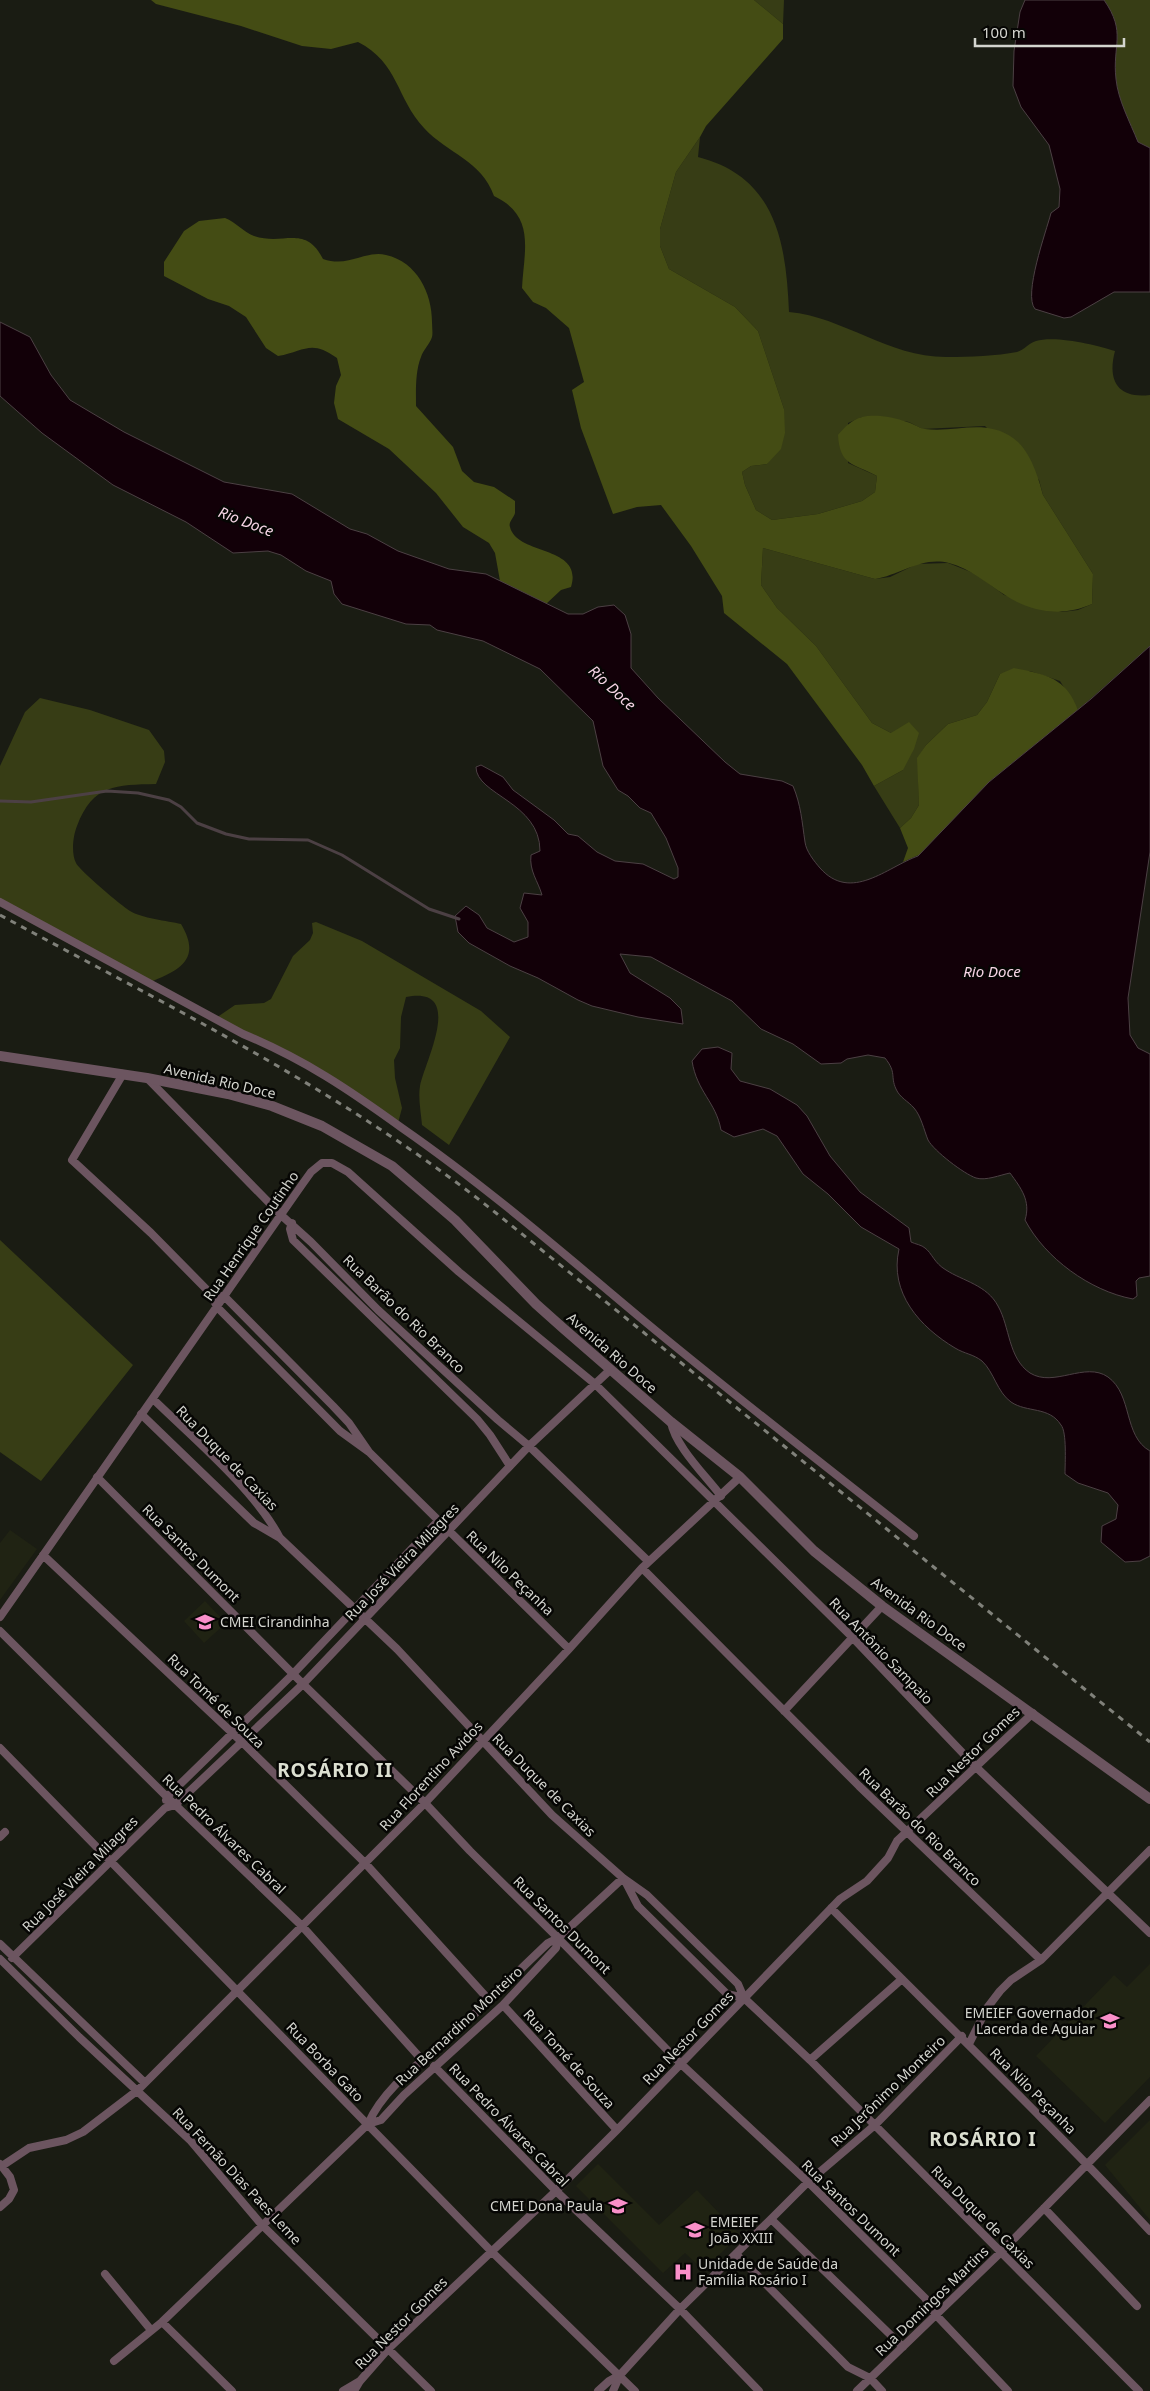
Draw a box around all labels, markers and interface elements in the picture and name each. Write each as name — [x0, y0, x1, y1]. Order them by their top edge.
scale bar — [975, 15, 1124, 47]
text: 100 m — [982, 22, 1026, 42]
water label: Rio Doce — [216, 501, 277, 541]
water label: Rio Doce — [585, 660, 641, 715]
water label: Rio Doce — [963, 961, 1021, 981]
street label: Avenida Rio Doce — [162, 1058, 278, 1103]
street label: Rua Henrique Coutinho — [199, 1167, 303, 1304]
street label: Rua Barão do Rio Branco — [339, 1250, 469, 1377]
street label: Avenida Rio Doce — [563, 1308, 662, 1397]
street label: Rua Duque de Caxias — [172, 1401, 283, 1514]
street label: Rua José Vieira Milagres — [340, 1499, 463, 1625]
street label: Rua Santos Dumont — [138, 1500, 244, 1606]
street label: Rua Nilo Peçanha — [462, 1526, 558, 1619]
street label: Avenida Rio Doce — [868, 1572, 971, 1655]
street label: Rua Antônio Sampaio — [825, 1593, 937, 1708]
school or university icon: CMEI Cirandinha — [194, 1611, 216, 1633]
place label: CMEI Cirandinha — [220, 1612, 330, 1631]
street label: Rua Tomé de Souza — [164, 1649, 269, 1752]
street label: Rua Nestor Gomes — [922, 1702, 1024, 1801]
street label: Rua Florentino Avidos — [375, 1717, 487, 1834]
street label: Rua Duque de Caxias — [489, 1729, 600, 1841]
district label: ROSÁRIO II — [277, 1757, 393, 1783]
street label: Rua Barão do Rio Branco — [855, 1763, 985, 1890]
street label: Rua Pedro Álvares Cabral — [158, 1769, 290, 1898]
street label: Rua José Vieira Milagres — [18, 1811, 142, 1936]
street label: Rua Santos Dumont — [509, 1872, 615, 1978]
street label: Rua Bernardino Monteiro — [391, 1962, 526, 2090]
street label: Rua Nestor Gomes — [638, 1986, 738, 2089]
place label: EMEIEF Governador Lacerda de Aguiar — [965, 2003, 1095, 2038]
street label: Rua Tomé de Souza — [519, 2005, 619, 2113]
school or university icon: EMEIEF Governador Lacerda de Aguiar — [1099, 2010, 1121, 2032]
street label: Rua Borba Gato — [282, 2018, 368, 2106]
street label: Rua Jerônimo Monteiro — [826, 2031, 949, 2150]
street label: Rua Nilo Peçanha — [986, 2043, 1081, 2138]
street label: Rua Pedro Álvares Cabral — [445, 2059, 574, 2191]
street label: Rua Fernão Dias Paes Leme — [169, 2103, 306, 2248]
district label: ROSÁRIO I — [929, 2126, 1037, 2152]
street label: Rua Santos Dumont — [798, 2155, 905, 2260]
street label: Rua Duque de Caxias — [928, 2161, 1039, 2273]
school or university icon: CMEI Dona Paula — [607, 2195, 629, 2217]
place label: CMEI Dona Paula — [490, 2196, 603, 2215]
place label: EMEIEF João XXIII — [708, 2212, 773, 2247]
school or university icon: EMEIEF João XXIII — [684, 2219, 706, 2241]
street label: Rua Domingos Martins — [871, 2241, 993, 2360]
place label: Unidade de Saúde da Família Rosário I — [698, 2254, 838, 2289]
hospital icon: Unidade de Saúde da Família Rosário I — [672, 2261, 694, 2283]
street label: Rua Nestor Gomes — [350, 2272, 451, 2373]

